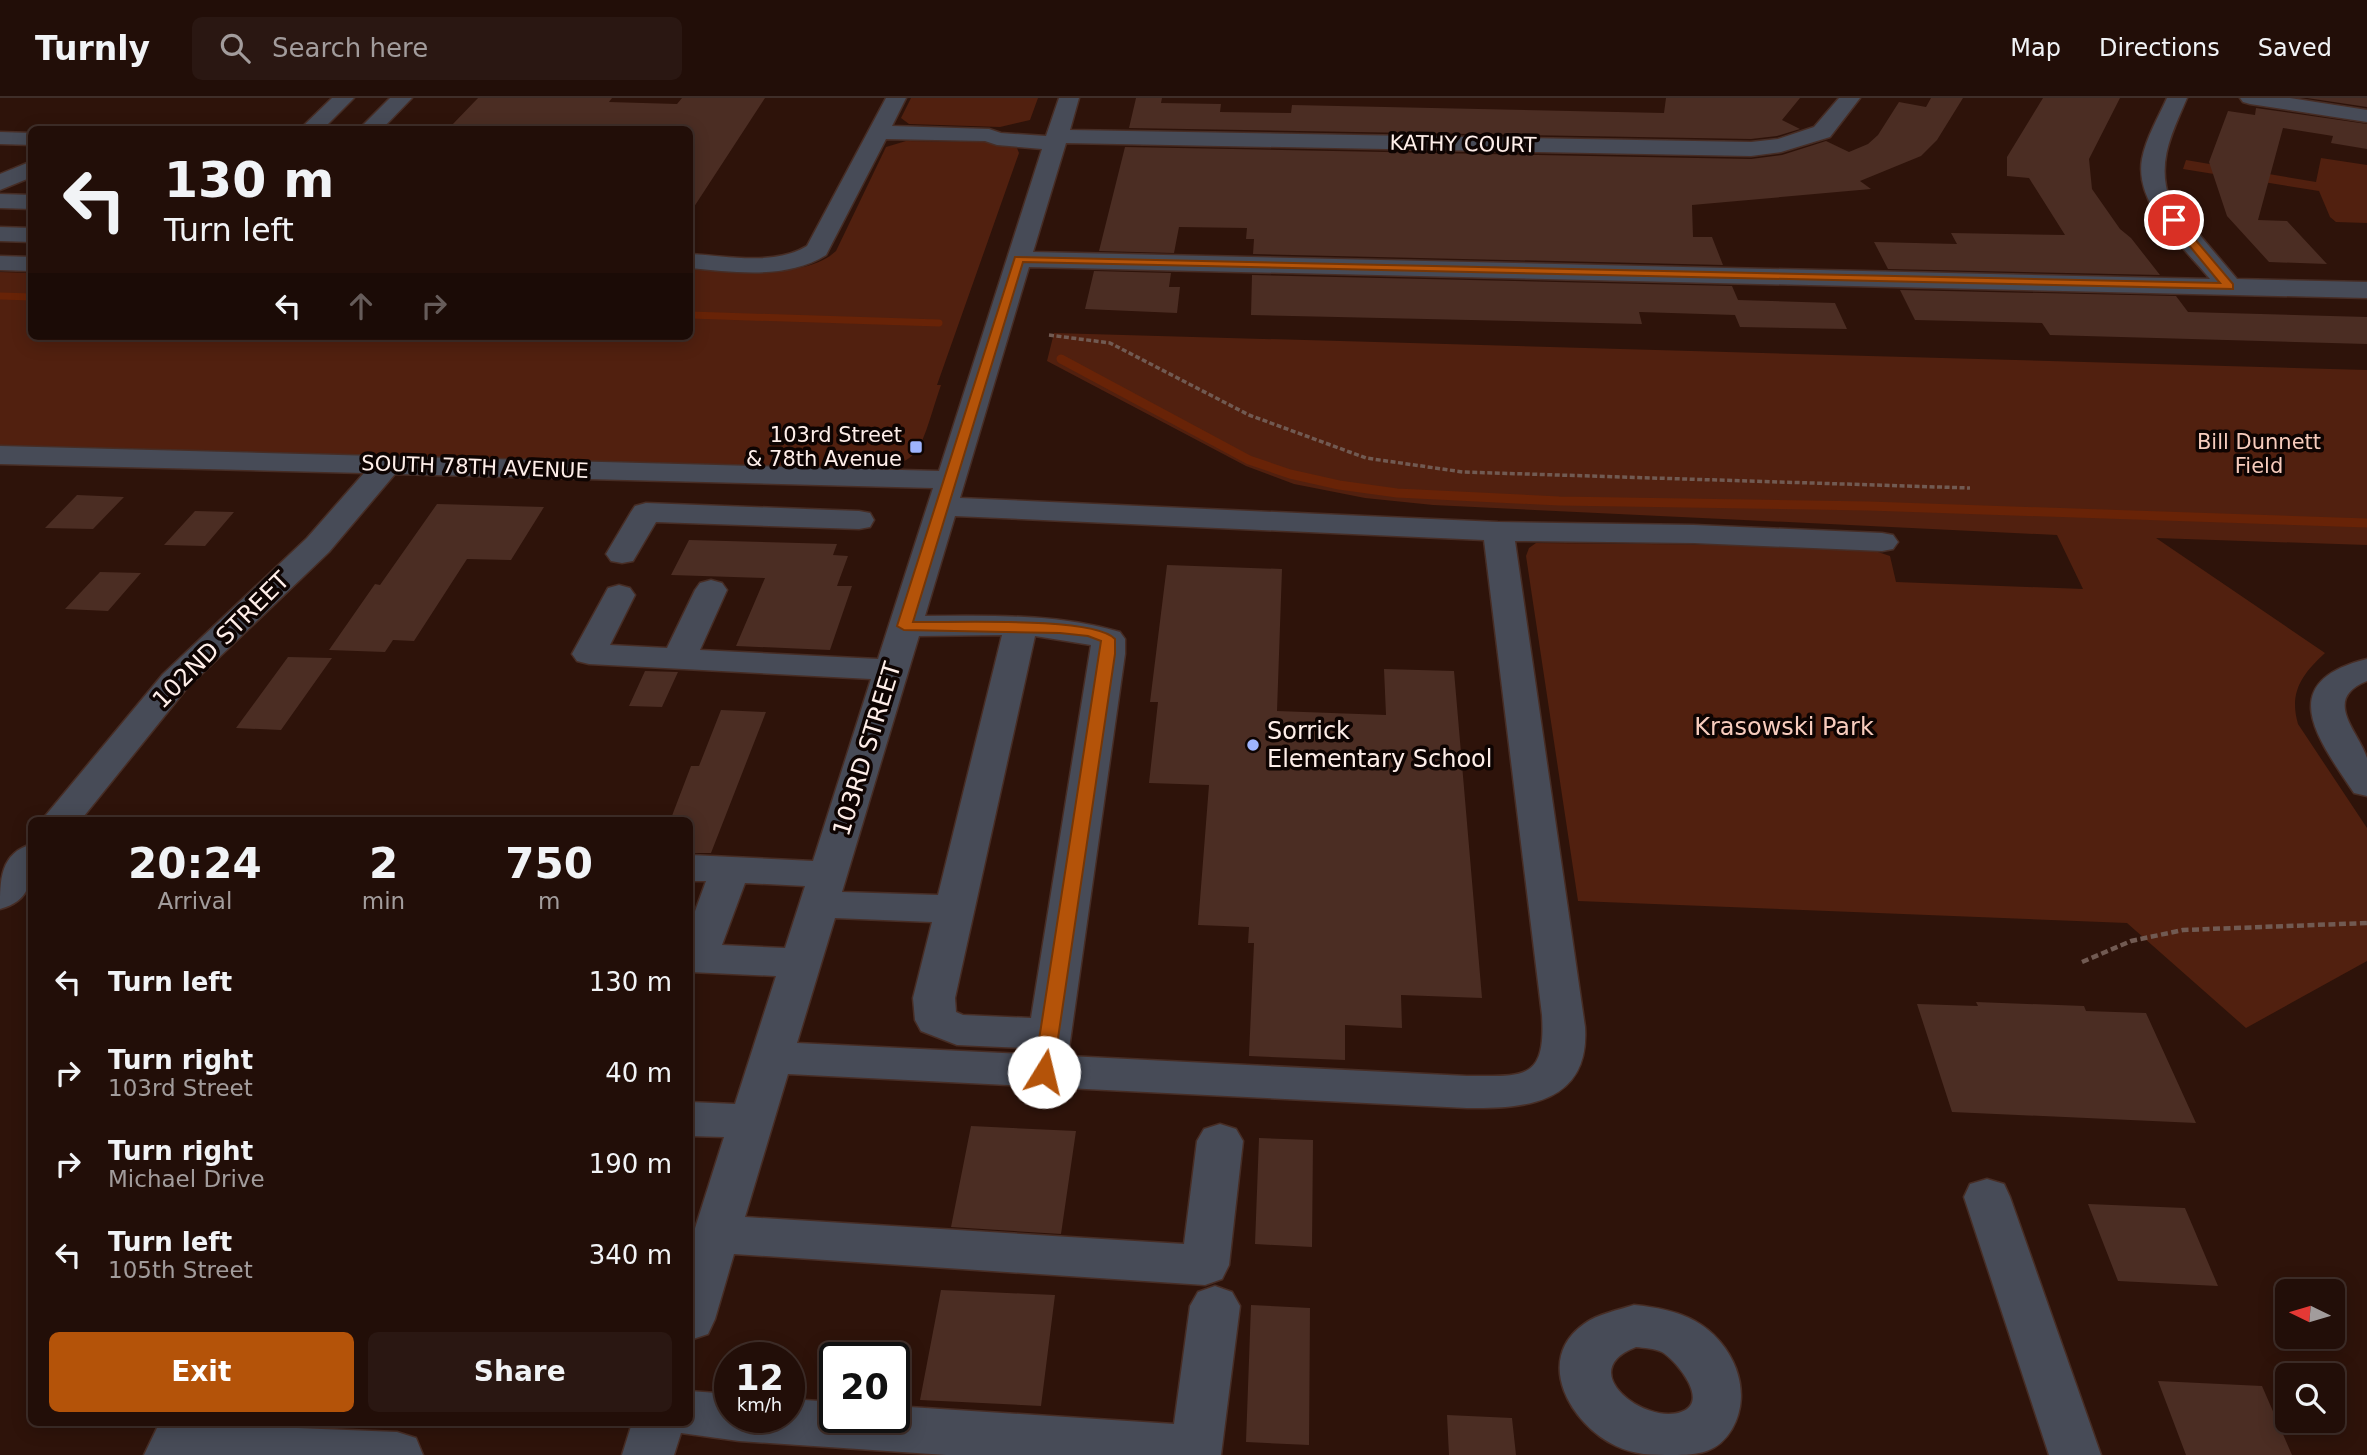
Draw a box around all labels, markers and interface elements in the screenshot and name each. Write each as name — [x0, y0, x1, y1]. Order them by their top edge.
search box — [192, 17, 682, 80]
text: Turnly — [35, 29, 150, 68]
icon: search — [216, 29, 254, 67]
text: Search here — [272, 33, 428, 63]
text: Map — [2010, 34, 2061, 62]
text: Directions — [2099, 34, 2220, 62]
text: Saved — [2258, 34, 2332, 62]
street label: KATHY COURT — [1389, 131, 1537, 157]
text: 130 m — [164, 152, 334, 209]
icon: left — [49, 154, 140, 245]
pin — [2144, 190, 2204, 250]
icon: arrive — [2155, 201, 2193, 239]
text: Turn left — [164, 211, 294, 249]
icon: left — [269, 287, 307, 325]
icon: ahead — [342, 287, 380, 325]
icon: right — [415, 287, 453, 325]
place label: 103rd Street & 78th Avenue — [746, 423, 902, 471]
park label: Bill Dunnett Field — [2197, 430, 2321, 478]
marker: 103rd Street & 78th Avenue — [908, 439, 924, 455]
street label: SOUTH 78TH AVENUE — [361, 451, 589, 483]
street label: 102ND STREET — [147, 566, 295, 714]
street label: 103RD STREET — [827, 658, 907, 839]
park label: Krasowski Park — [1694, 713, 1874, 741]
place label: Sorrick Elementary School — [1267, 717, 1492, 773]
marker: Sorrick Elementary School — [1245, 737, 1261, 753]
text: 20:24 — [128, 839, 262, 888]
text: 2 — [369, 839, 398, 888]
text: 750 — [505, 839, 593, 888]
text: Arrival — [158, 888, 232, 914]
text: min — [362, 888, 405, 914]
text: m — [538, 888, 560, 914]
icon: left — [49, 963, 87, 1001]
text: Turn left — [108, 967, 232, 997]
text: 130 m — [589, 967, 672, 997]
position arrow — [1007, 1035, 1081, 1109]
text: Turn right — [108, 1045, 253, 1075]
icon: right — [49, 1054, 87, 1092]
text: 40 m — [605, 1058, 672, 1088]
text: 103rd Street — [108, 1075, 253, 1101]
text: Turn right — [108, 1136, 253, 1166]
icon: right — [49, 1145, 87, 1183]
text: 190 m — [589, 1149, 672, 1179]
text: Michael Drive — [108, 1166, 265, 1192]
text: Turn left — [108, 1227, 232, 1257]
icon: left — [49, 1236, 87, 1274]
text: 340 m — [589, 1240, 672, 1270]
text: 105th Street — [108, 1257, 253, 1283]
north arrow — [2275, 1279, 2345, 1349]
map controls — [2275, 1279, 2345, 1433]
button: Exit — [49, 1332, 354, 1412]
button: Share — [368, 1332, 672, 1412]
speed limit sign: 20 — [819, 1342, 910, 1433]
text: 12 — [735, 1358, 784, 1398]
button: search — [2275, 1363, 2345, 1433]
text: km/h — [737, 1394, 782, 1415]

